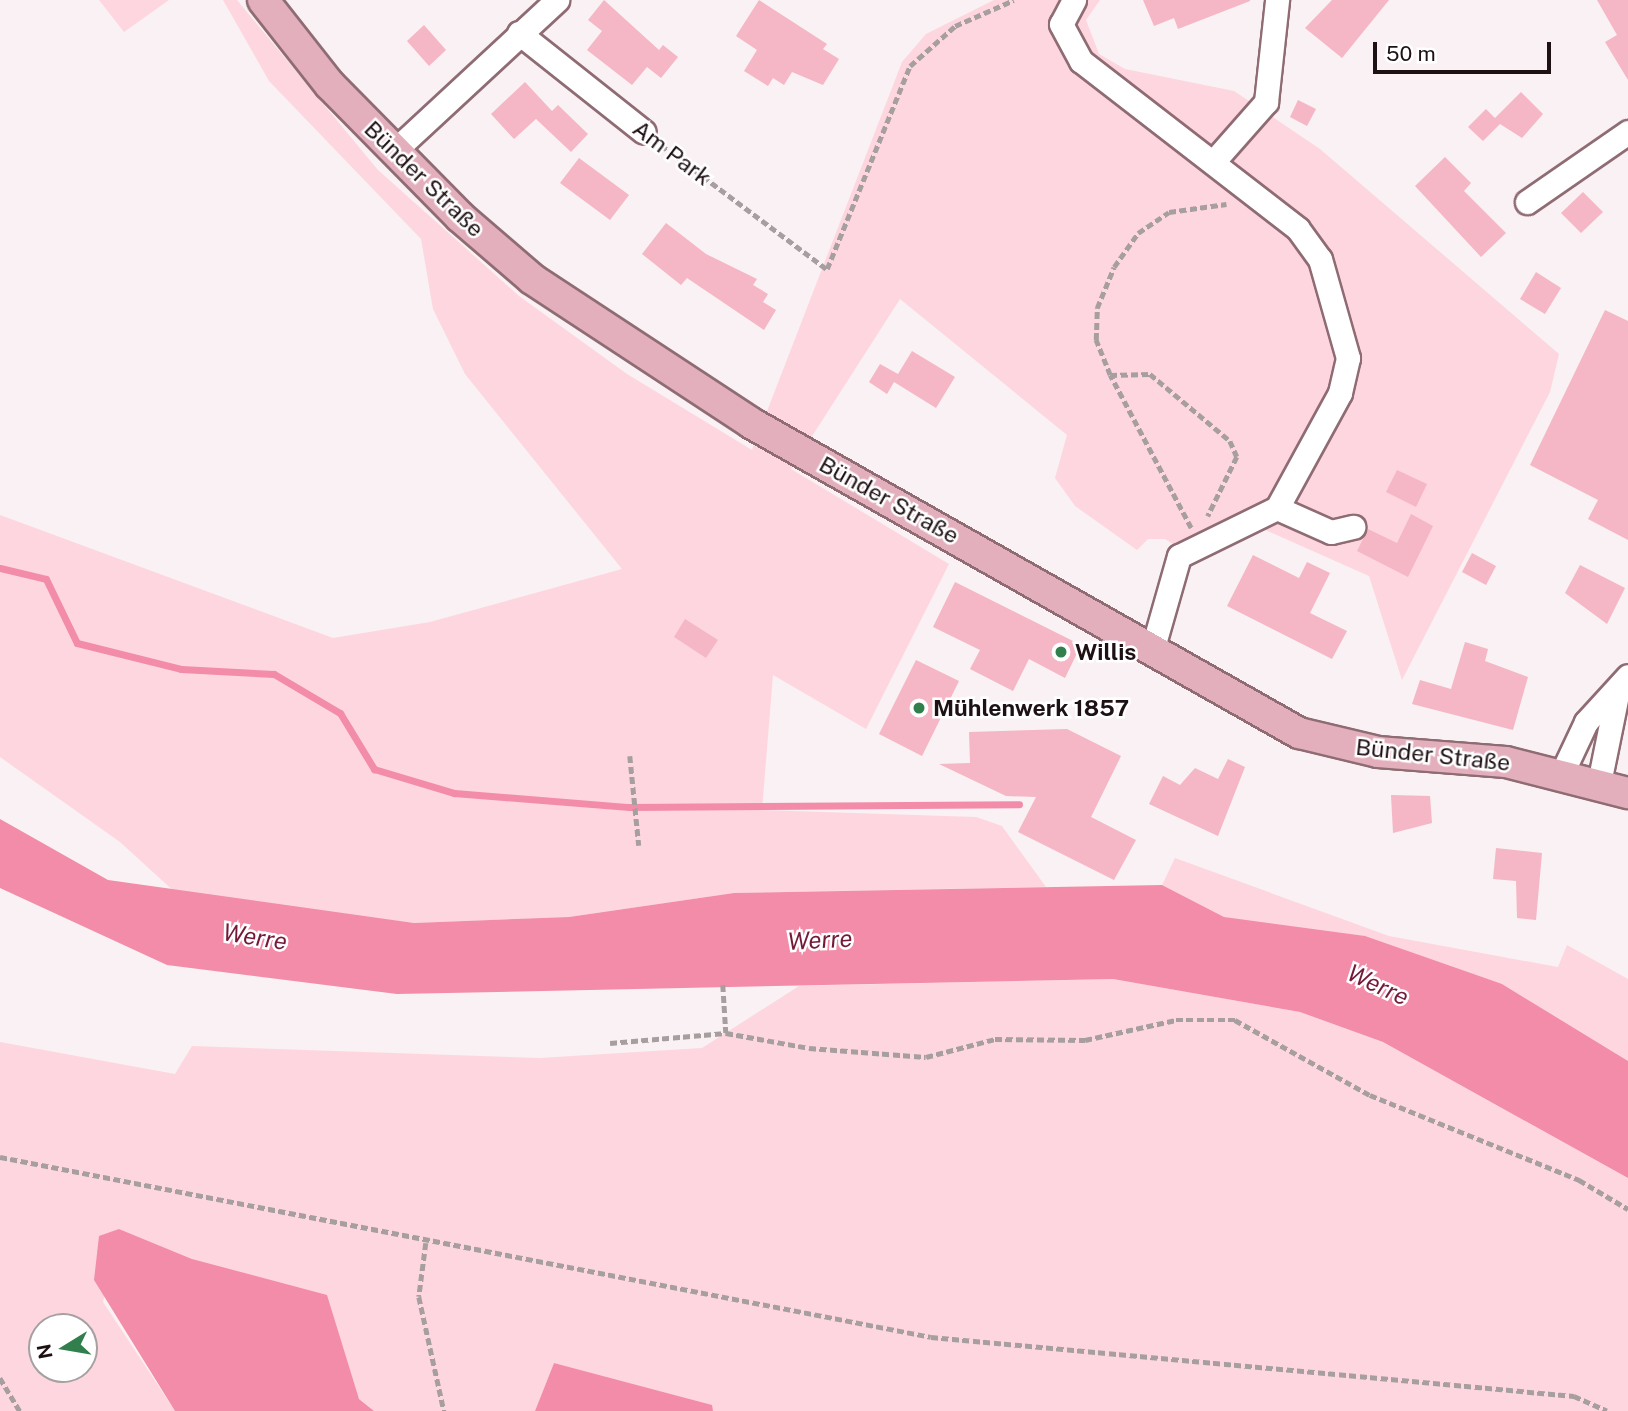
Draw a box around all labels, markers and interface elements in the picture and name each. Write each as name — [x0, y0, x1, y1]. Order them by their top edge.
scale bar — [1376, 28, 1554, 72]
text: 50 m — [1386, 41, 1436, 66]
street label: Bünder Straße — [359, 115, 489, 243]
street label: Am Park — [627, 115, 717, 191]
street label: Bünder Straße — [814, 450, 964, 550]
place label: Willis — [1075, 638, 1136, 666]
marker: Willis — [1053, 644, 1069, 660]
place label: Mühlenwerk 1857 — [933, 694, 1129, 722]
marker: Mühlenwerk 1857 — [911, 700, 927, 716]
street label: Bünder Straße — [1354, 733, 1512, 777]
water label: Werre — [221, 918, 289, 956]
water label: Werre — [787, 924, 853, 956]
water label: Werre — [1343, 958, 1413, 1012]
north arrow — [28, 1313, 98, 1383]
text: N — [32, 1342, 57, 1361]

